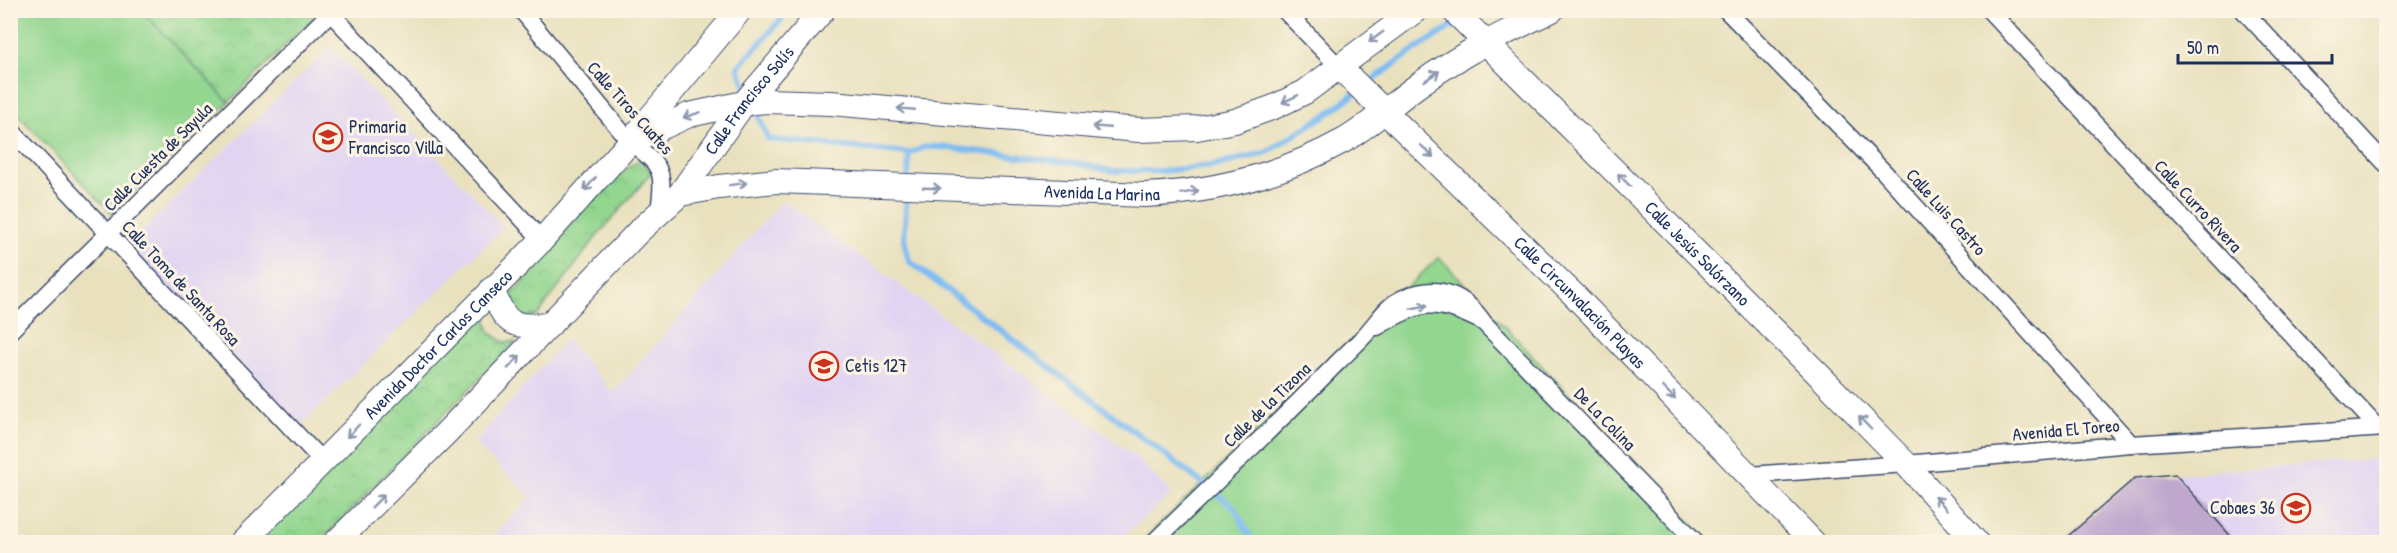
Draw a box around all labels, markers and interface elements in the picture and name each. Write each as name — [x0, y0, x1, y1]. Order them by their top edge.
scale bar — [2178, 27, 2332, 65]
one-way arrow — [1369, 31, 1385, 44]
text: 50 m — [2187, 35, 2219, 60]
street label: Calle Francisco Solís — [698, 40, 800, 160]
street label: Calle Tiros Cuates — [582, 55, 679, 160]
one-way arrow — [1423, 69, 1440, 82]
one-way arrow — [1282, 94, 1300, 106]
street label: Calle Cuesta de Sayula — [98, 97, 218, 217]
one-way arrow — [897, 103, 917, 114]
one-way arrow — [683, 110, 702, 121]
place label: Primaria Francisco Villa — [348, 114, 443, 160]
school or university icon: Primaria Francisco Villa — [312, 121, 344, 153]
one-way arrow — [1091, 121, 1111, 132]
one-way arrow — [1420, 144, 1435, 159]
street label: Calle Curro Rivera — [2149, 154, 2248, 258]
street label: Calle Luis Castro — [1901, 163, 1992, 261]
one-way arrow — [1616, 173, 1631, 188]
one-way arrow — [583, 176, 597, 191]
street label: Avenida La Marina — [1044, 178, 1160, 207]
one-way arrow — [727, 179, 747, 190]
one-way arrow — [922, 182, 942, 193]
one-way arrow — [1180, 186, 1199, 197]
street label: Calle Jesús Solórzano — [1639, 195, 1756, 311]
street label: Calle Toma de Santa Rosa — [116, 214, 246, 351]
street label: Calle Circunvalación Playas — [1508, 230, 1652, 374]
street label: Avenida Doctor Carlos Canseco — [359, 264, 518, 424]
one-way arrow — [1409, 301, 1429, 312]
school or university icon: Cetis 127 — [808, 350, 840, 382]
place label: Cetis 127 — [845, 353, 907, 378]
one-way arrow — [507, 355, 522, 370]
street label: Calle de la Tizona — [1217, 356, 1316, 453]
street label: De La Colina — [1569, 382, 1642, 456]
one-way arrow — [1662, 385, 1677, 400]
street label: Avenida El Toreo — [2011, 412, 2121, 447]
one-way arrow — [1858, 415, 1873, 430]
one-way arrow — [347, 423, 361, 438]
school or university icon: Cobaes 36 — [2280, 492, 2312, 524]
one-way arrow — [370, 494, 385, 509]
place label: Cobaes 36 — [2210, 495, 2275, 520]
one-way arrow — [1934, 496, 1948, 511]

